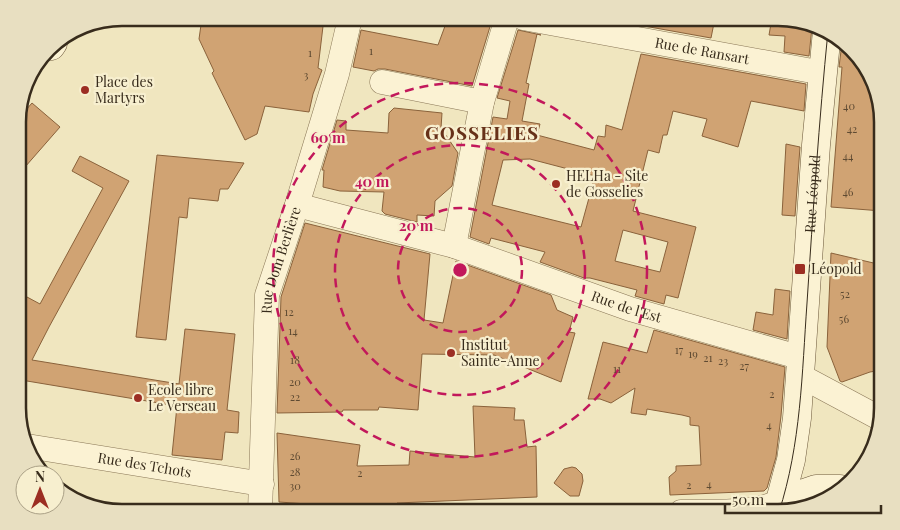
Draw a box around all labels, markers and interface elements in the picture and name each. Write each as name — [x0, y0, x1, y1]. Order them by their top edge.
street label: Rue de Ransart — [653, 32, 752, 68]
house number: 1 — [369, 43, 373, 58]
house number: 1 — [308, 45, 312, 60]
house number: 3 — [304, 67, 309, 82]
place label: Place des Martyrs — [95, 72, 153, 107]
marker: Place des Martyrs — [79, 84, 91, 96]
house number: 40 — [843, 98, 855, 113]
district label: GOSSELIES — [425, 119, 539, 145]
house number: 42 — [847, 121, 857, 136]
text: 60 m — [310, 127, 346, 147]
house number: 44 — [843, 148, 854, 163]
street label: Rue Léopold — [800, 154, 824, 234]
place label: HELHa - Site de Gosselies — [566, 166, 648, 201]
text: 40 m — [355, 171, 390, 191]
marker: HELHa - Site de Gosselies — [550, 178, 562, 190]
house number: 46 — [842, 184, 854, 199]
street label: Rue Dom Berlière — [256, 204, 305, 314]
text: 20 m — [399, 215, 434, 235]
place label: Léopold — [811, 259, 862, 278]
centre of rings — [451, 261, 469, 279]
marker: Léopold — [793, 262, 807, 276]
street label: Rue de l'Est — [589, 286, 665, 327]
house number: 52 — [840, 286, 850, 301]
house number: 12 — [284, 304, 294, 319]
house number: 56 — [839, 311, 849, 326]
house number: 14 — [288, 323, 298, 338]
place label: Institut Sainte-Anne — [461, 335, 540, 370]
house number: 17 — [675, 342, 684, 357]
house number: 19 — [688, 346, 698, 361]
marker: Institut Sainte-Anne — [445, 347, 457, 359]
house number: 21 — [703, 350, 713, 365]
house number: 18 — [290, 352, 300, 367]
house number: 23 — [718, 353, 728, 368]
house number: 27 — [739, 358, 749, 373]
house number: 11 — [613, 361, 621, 376]
house number: 20 — [289, 374, 301, 389]
place label: Ecole libre Le Verseau — [148, 380, 216, 415]
house number: 2 — [769, 386, 775, 401]
house number: 22 — [290, 389, 300, 404]
marker: Ecole libre Le Verseau — [132, 392, 144, 404]
house number: 4 — [766, 417, 772, 432]
street label: Rue des Tchots — [96, 448, 193, 481]
house number: 26 — [290, 448, 301, 463]
house number: 28 — [290, 464, 301, 479]
north arrow — [15, 465, 65, 515]
house number: 2 — [357, 465, 363, 480]
text: N — [35, 467, 45, 486]
house number: 4 — [706, 476, 712, 491]
house number: 2 — [686, 477, 692, 492]
house number: 30 — [289, 478, 301, 493]
scale bar — [725, 482, 881, 514]
text: 50 m — [732, 489, 765, 509]

